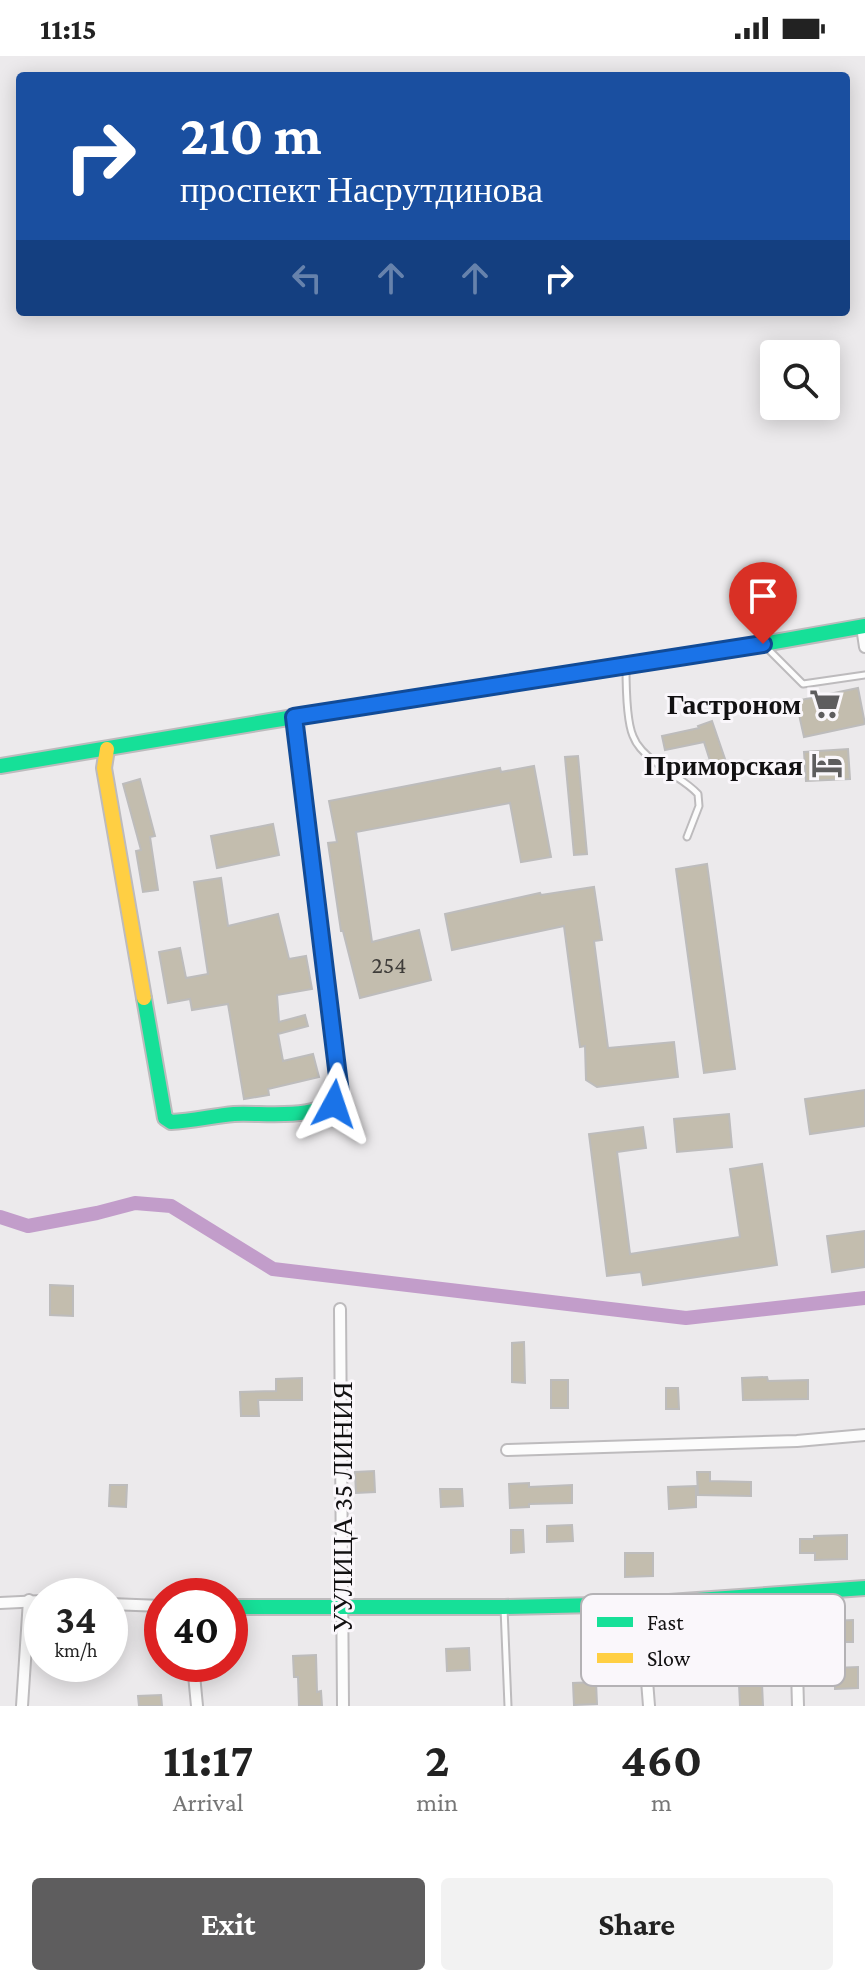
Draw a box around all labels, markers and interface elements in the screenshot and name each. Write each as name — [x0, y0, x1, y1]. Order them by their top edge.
text: 11:15 — [40, 12, 97, 45]
icon: right — [48, 104, 152, 208]
text: 210 m — [180, 104, 322, 166]
text: проспект Насрутдинова — [180, 170, 543, 210]
icon: left — [285, 256, 329, 300]
icon: ahead — [369, 256, 413, 300]
icon: ahead — [453, 256, 497, 300]
icon: right — [537, 256, 581, 300]
map controls — [760, 340, 840, 420]
button: search — [760, 340, 840, 420]
pin — [729, 562, 797, 644]
icon: arrive — [741, 574, 785, 618]
supermarket icon: Гастроном — [808, 687, 842, 721]
place label: Гастроном — [667, 689, 801, 720]
hotel icon: Приморская — [810, 748, 844, 782]
place label: Приморская — [644, 750, 803, 781]
house number: 254 — [371, 951, 407, 978]
position arrow — [292, 1062, 376, 1146]
street label: УУЛИЦА 35 ЛИНИЯ — [327, 1381, 358, 1633]
speed limit sign: 40 — [144, 1578, 248, 1682]
legend — [581, 1594, 845, 1686]
text: 34 — [55, 1597, 97, 1642]
text: Fast — [647, 1610, 684, 1635]
text: km/h — [54, 1639, 98, 1661]
text: Slow — [647, 1646, 691, 1671]
text: 11:17 — [163, 1733, 253, 1786]
text: 2 — [425, 1733, 449, 1786]
text: 460 — [621, 1733, 702, 1786]
text: Arrival — [173, 1788, 244, 1817]
text: min — [416, 1788, 458, 1817]
text: m — [651, 1788, 672, 1817]
button: Exit — [32, 1878, 425, 1970]
button: Share — [441, 1878, 833, 1970]

